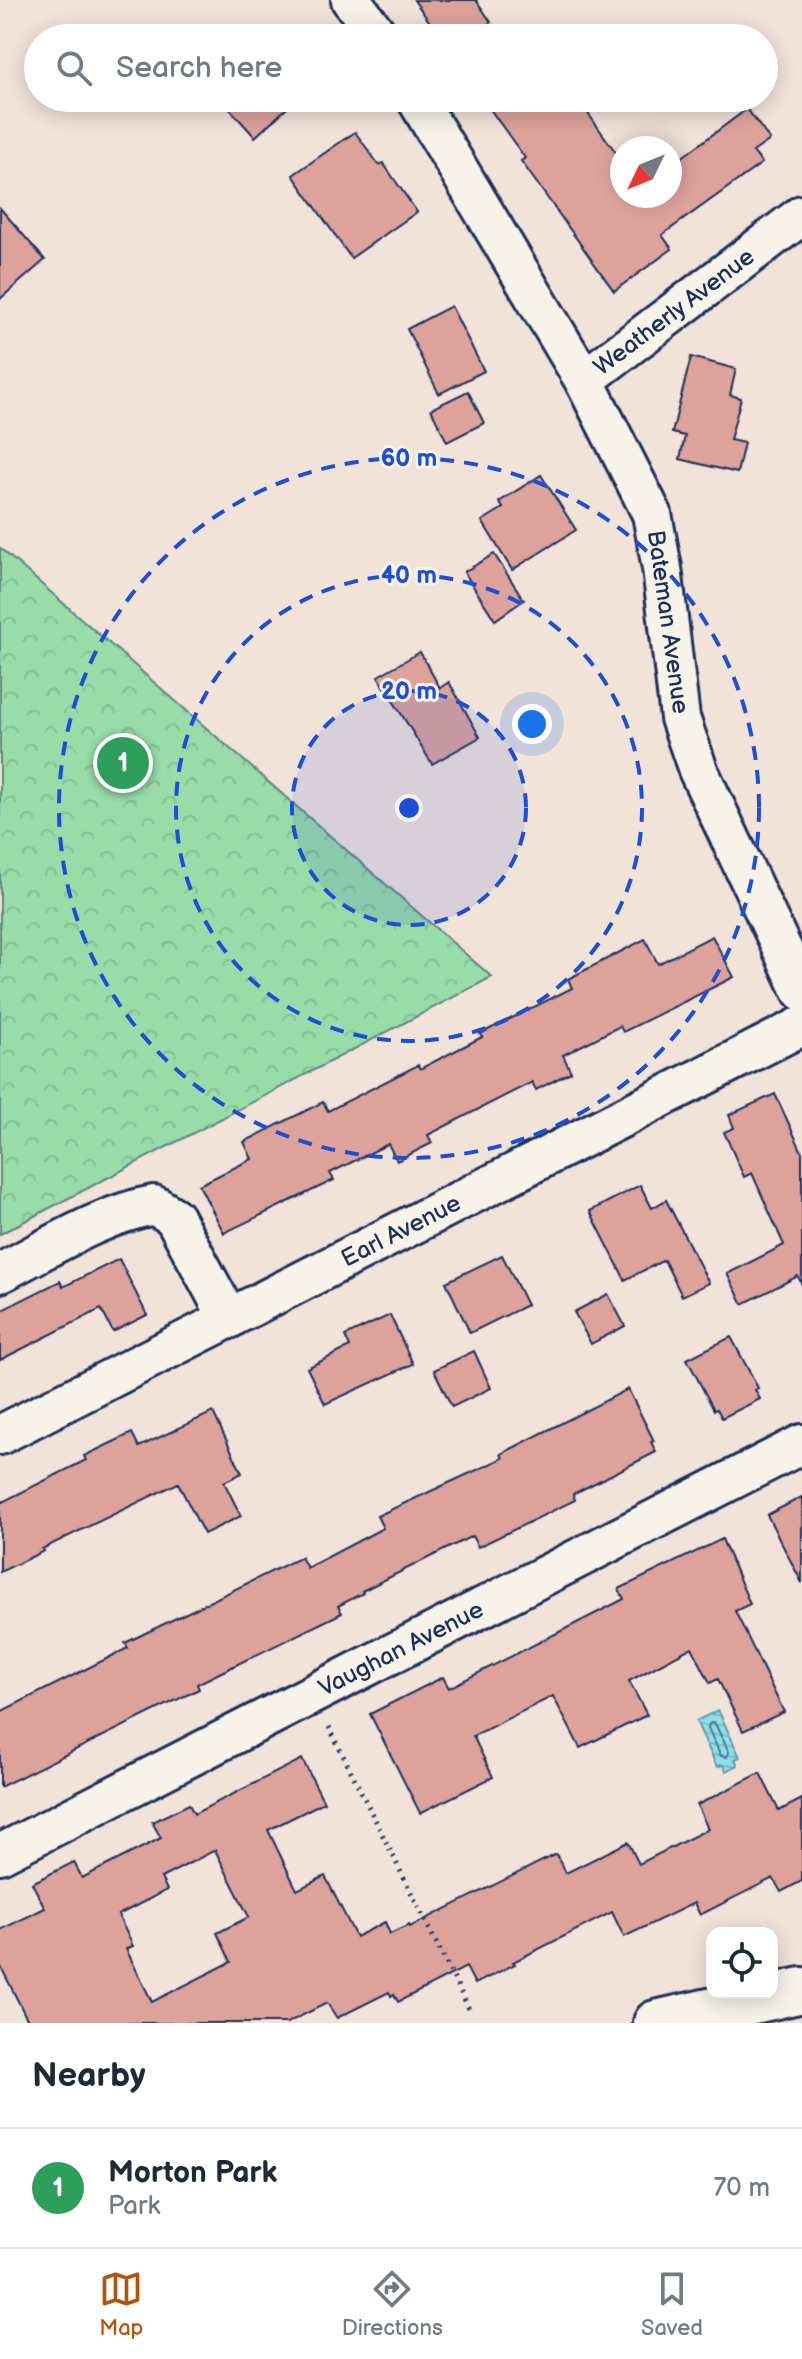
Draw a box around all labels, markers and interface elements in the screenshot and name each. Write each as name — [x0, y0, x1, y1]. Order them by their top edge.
search box — [24, 24, 778, 112]
icon: search — [52, 46, 96, 90]
text: Search here — [116, 50, 282, 86]
north arrow — [610, 136, 682, 208]
street label: Weatherly Avenue — [588, 242, 760, 382]
text: 60 m — [381, 444, 437, 473]
street label: Bateman Avenue — [641, 528, 695, 716]
text: 40 m — [381, 561, 437, 590]
text: 20 m — [381, 677, 437, 706]
your location — [512, 704, 552, 744]
pin: 1 — [97, 733, 149, 793]
centre of rings — [395, 794, 423, 822]
street label: Earl Avenue — [336, 1188, 466, 1274]
street label: Vaughan Avenue — [314, 1595, 488, 1703]
map controls — [706, 1927, 778, 1999]
button: locate — [706, 1927, 778, 1999]
text: Nearby — [32, 2055, 146, 2096]
text: Morton Park — [108, 2155, 277, 2191]
text: 1 — [53, 2173, 63, 2204]
text: 70 m — [713, 2173, 770, 2204]
text: Park — [108, 2191, 160, 2222]
tab: Map — [99, 2267, 143, 2342]
tab: Directions — [342, 2267, 443, 2342]
tab: Saved — [641, 2267, 703, 2342]

